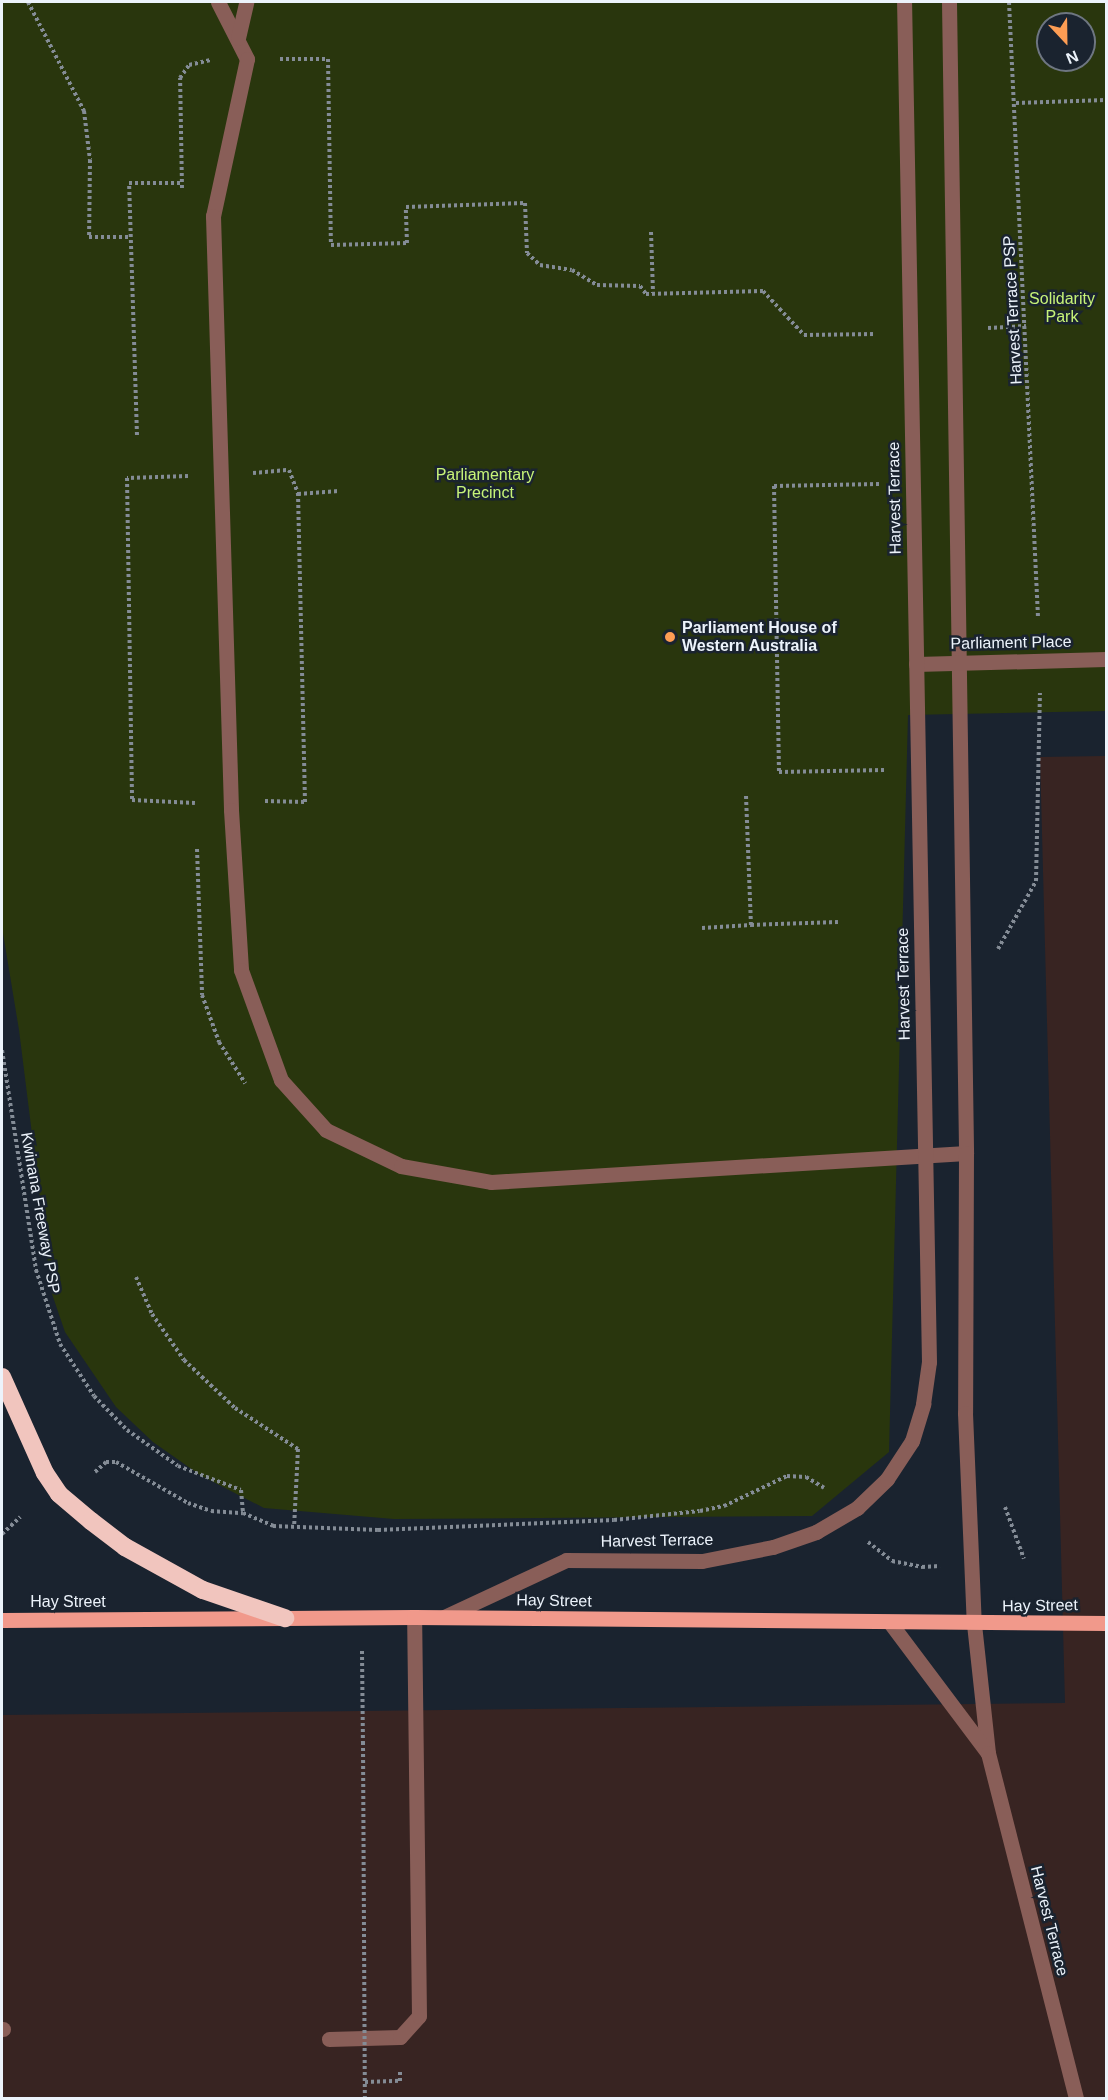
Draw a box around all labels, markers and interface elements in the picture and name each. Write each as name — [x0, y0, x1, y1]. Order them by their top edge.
north arrow — [1036, 12, 1096, 72]
text: N — [1064, 47, 1081, 67]
street label: Harvest Terrace PSP — [1000, 235, 1026, 385]
park label: Solidarity Park — [1029, 289, 1095, 327]
street label: Harvest Terrace — [884, 441, 906, 555]
park label: Parliamentary Precinct — [436, 465, 534, 503]
place label: Parliament House of Western Australia — [682, 618, 837, 656]
marker: Parliament House of Western Australia — [663, 630, 677, 644]
street label: Parliament Place — [950, 632, 1072, 654]
street label: Harvest Terrace — [893, 927, 915, 1041]
street label: Kwinana Freeway PSP — [16, 1131, 64, 1295]
street label: Harvest Terrace — [600, 1530, 714, 1552]
street label: Hay Street — [516, 1591, 592, 1611]
street label: Hay Street — [30, 1592, 106, 1612]
street label: Hay Street — [1002, 1596, 1078, 1616]
street label: Harvest Terrace — [1026, 1864, 1072, 1978]

